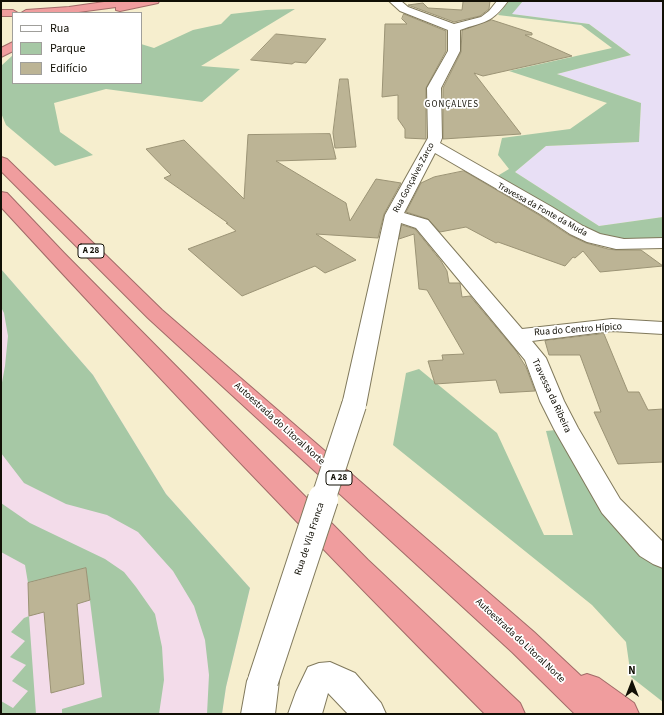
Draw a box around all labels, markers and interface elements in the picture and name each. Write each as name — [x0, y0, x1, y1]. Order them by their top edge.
legend — [12, 12, 142, 84]
text: Rua — [50, 20, 69, 37]
text: Parque — [50, 40, 86, 57]
text: Edifício — [50, 60, 87, 77]
district label: GONÇALVES — [425, 100, 479, 110]
street label: Rua Gonçalves Zarco — [391, 141, 437, 215]
street label: Travessa da Fonte da Muda — [495, 181, 589, 239]
road number: A 28 — [78, 244, 104, 258]
street label: Rua do Centro Hípico — [534, 321, 622, 339]
street label: Travessa da Ribeira — [529, 357, 573, 435]
street label: Autoestrada do Litoral Norte — [231, 380, 327, 468]
road number: A 28 — [326, 471, 352, 485]
street label: Rua de Vila Franca — [293, 501, 327, 577]
street label: Autoestrada do Litoral Norte — [473, 596, 567, 686]
north arrow — [612, 663, 652, 703]
text: N — [628, 663, 636, 678]

